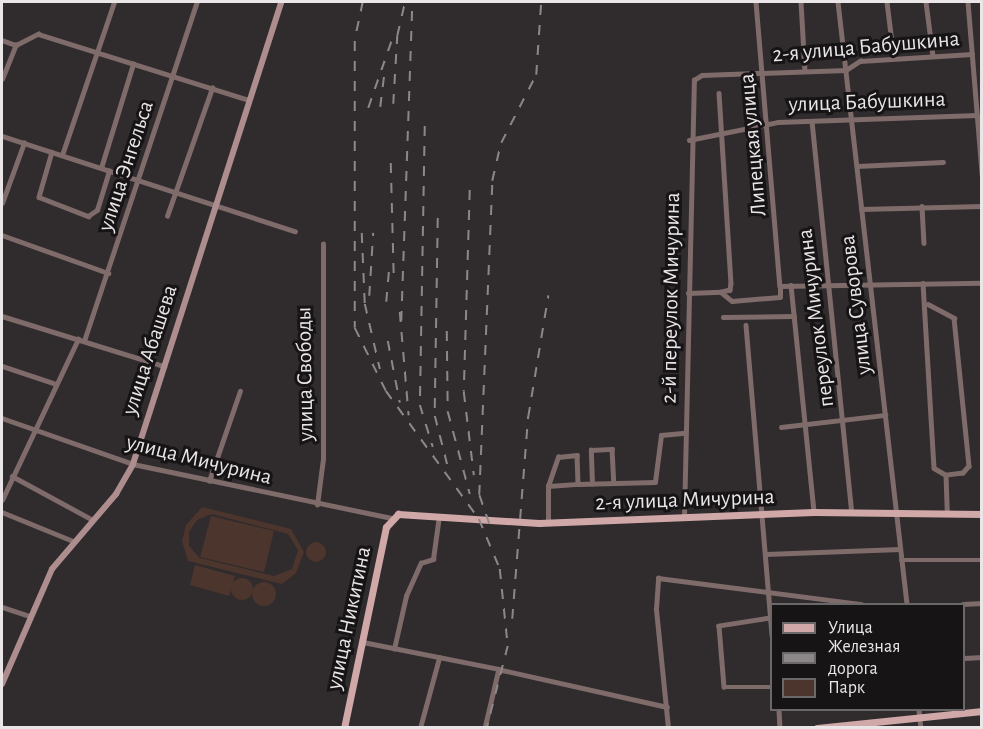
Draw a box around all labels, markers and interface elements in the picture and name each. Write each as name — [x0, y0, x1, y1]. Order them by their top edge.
street label: 2-я улица Бабушкина — [771, 26, 961, 68]
street label: Липецкая улица — [734, 72, 772, 218]
street label: улица Бабушкина — [788, 86, 946, 118]
street label: улица Энгельса — [92, 97, 160, 235]
street label: 2-й переулок Мичурина — [656, 192, 686, 404]
street label: переулок Мичурина — [792, 227, 840, 409]
street label: улица Суворова — [834, 234, 878, 376]
street label: улица Абашева — [117, 282, 183, 418]
street label: улица Свободы — [291, 306, 319, 442]
street label: улица Мичурина — [124, 429, 274, 491]
street label: 2-я улица Мичурина — [595, 484, 775, 516]
street label: улица Никитина — [321, 544, 377, 692]
legend — [770, 603, 965, 711]
text: Улица — [828, 619, 873, 637]
text: Железная дорога — [828, 638, 900, 678]
text: Парк — [828, 679, 865, 697]

